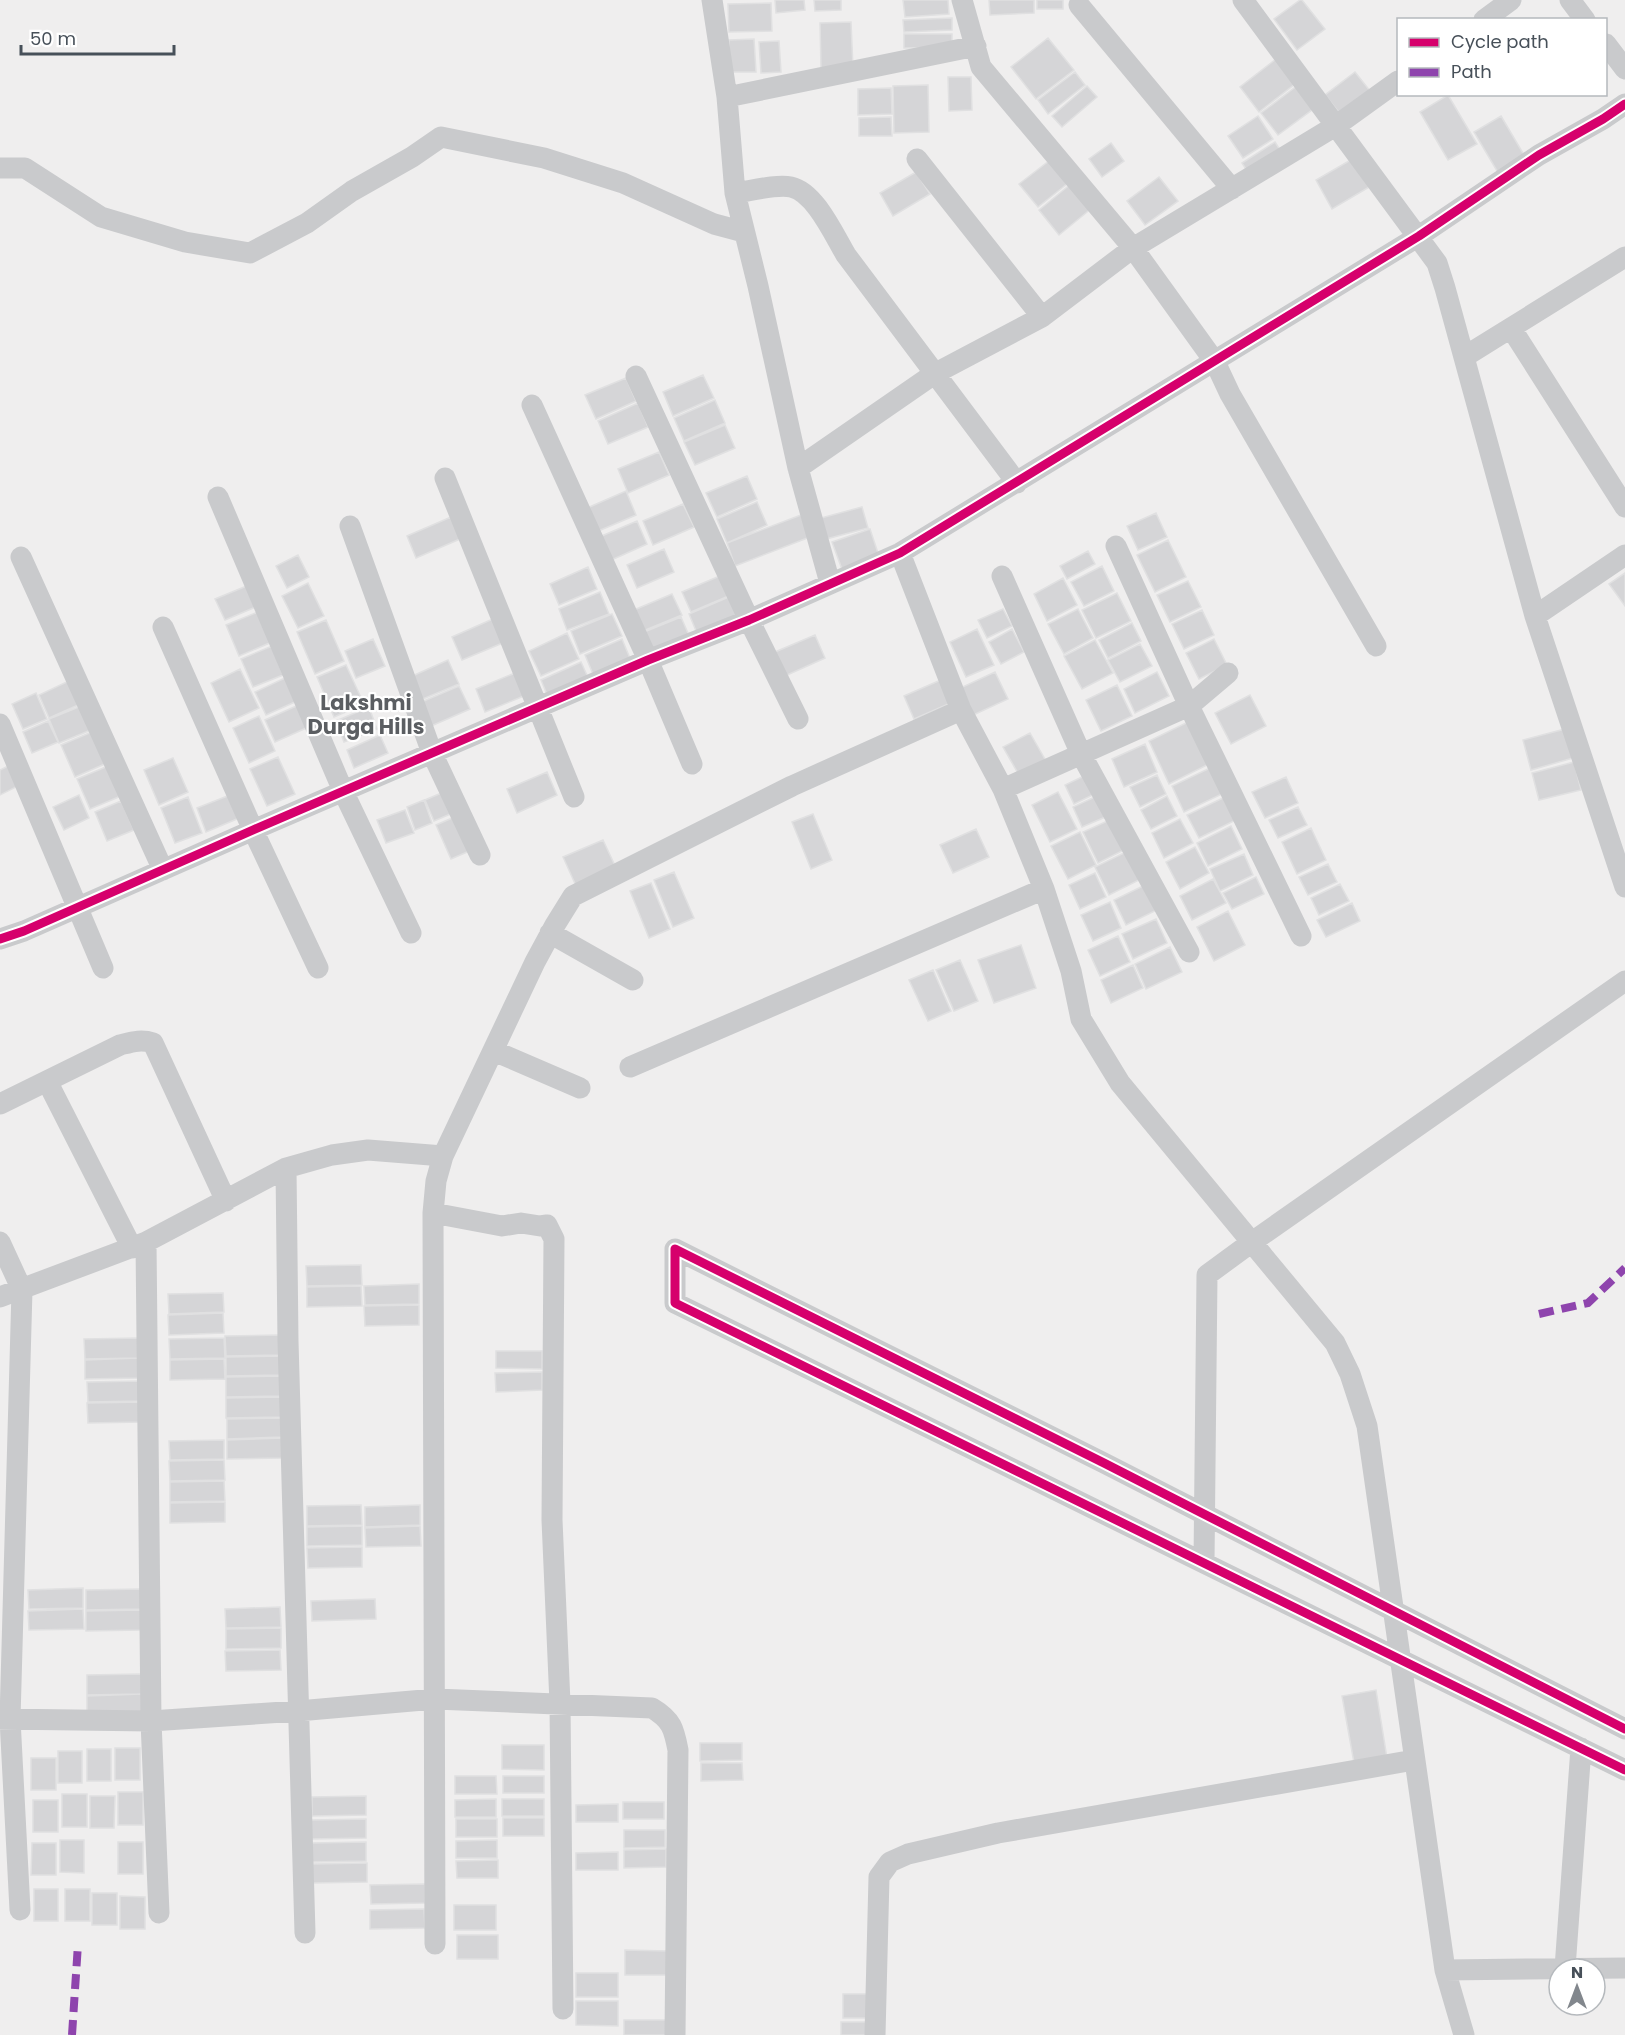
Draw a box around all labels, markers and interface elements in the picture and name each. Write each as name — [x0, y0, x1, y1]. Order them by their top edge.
scale bar — [21, 18, 174, 56]
legend — [1397, 18, 1607, 96]
text: 50 m — [30, 26, 76, 51]
text: Cycle path — [1451, 29, 1549, 54]
text: Path — [1451, 59, 1492, 84]
district label: Lakshmi Durga Hills — [307, 688, 425, 741]
north arrow — [1547, 1957, 1607, 2017]
text: N — [1571, 1961, 1583, 1984]

